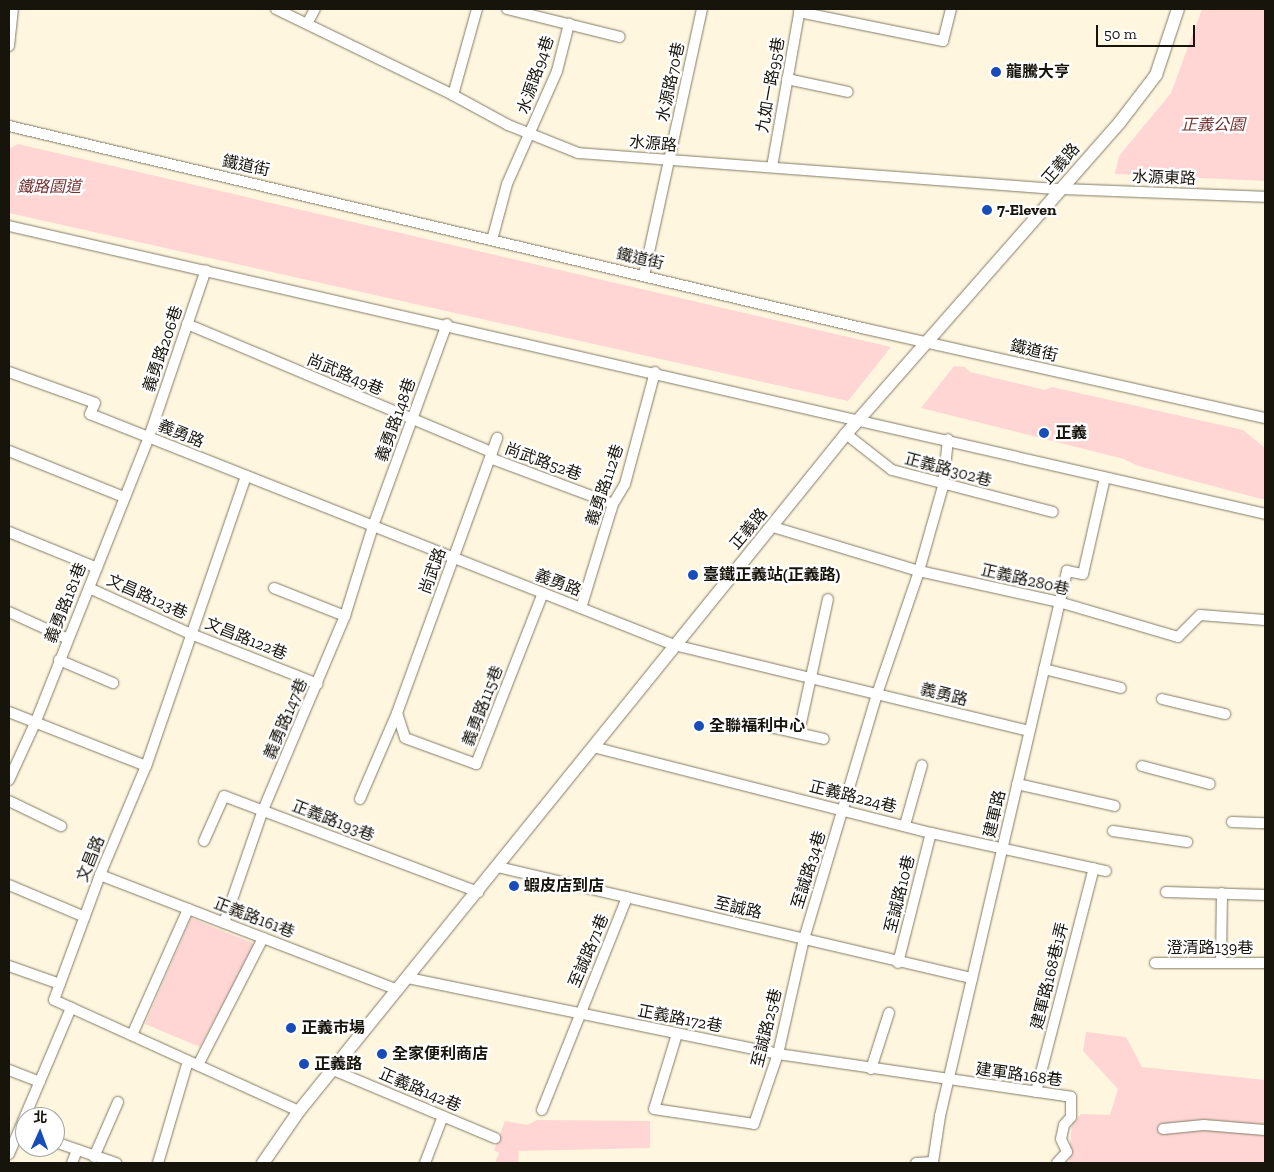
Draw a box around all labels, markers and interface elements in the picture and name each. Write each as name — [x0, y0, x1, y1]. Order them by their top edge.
scale bar — [1099, 15, 1198, 47]
text: 50 m — [1104, 25, 1137, 43]
street label: 水源路94巷 — [514, 34, 558, 116]
street label: 九如一路95巷 — [753, 36, 789, 134]
street label: 水源路70巷 — [653, 41, 689, 123]
place label: 龍騰大亨 — [1006, 62, 1070, 82]
marker: 龍騰大亨 — [990, 66, 1002, 78]
park label: 正義公園 — [1181, 115, 1245, 135]
street label: 水源路 — [628, 132, 678, 156]
street label: 正義路 — [1038, 140, 1084, 188]
street label: 鐵道街 — [221, 152, 271, 180]
street label: 水源東路 — [1132, 167, 1196, 189]
park label: 鐵路園道 — [17, 177, 81, 197]
place label: 7-Eleven — [997, 200, 1056, 220]
marker: 7-Eleven — [981, 204, 993, 216]
street label: 鐵道街 — [614, 244, 666, 274]
street label: 義勇路206巷 — [139, 303, 187, 395]
street label: 鐵道街 — [1008, 336, 1060, 366]
street label: 尚武路49巷 — [304, 350, 386, 400]
street label: 義勇路148巷 — [372, 376, 420, 464]
street label: 義勇路 — [155, 416, 207, 452]
place label: 正義 — [1055, 423, 1087, 443]
marker: 正義 — [1037, 426, 1051, 440]
street label: 尚武路52巷 — [502, 439, 584, 485]
street label: 義勇路112巷 — [582, 442, 628, 528]
street label: 正義路302巷 — [902, 449, 994, 491]
street label: 正義路 — [726, 504, 772, 554]
street label: 尚武路 — [416, 545, 450, 597]
street label: 義勇路181巷 — [41, 560, 91, 646]
street label: 正義路280巷 — [979, 561, 1071, 599]
street label: 義勇路 — [532, 565, 584, 601]
place label: 臺鐵正義站(正義路) — [703, 565, 840, 585]
marker: 臺鐵正義站(正義路) — [687, 569, 699, 581]
street label: 文昌路123巷 — [104, 571, 190, 623]
street label: 文昌路122巷 — [202, 614, 290, 664]
street label: 義勇路115巷 — [459, 663, 507, 749]
street label: 義勇路147巷 — [260, 676, 312, 762]
street label: 義勇路 — [918, 680, 970, 710]
place label: 全聯福利中心 — [709, 716, 805, 736]
marker: 全聯福利中心 — [693, 720, 705, 732]
street label: 正義路224巷 — [807, 777, 899, 817]
street label: 建軍路 — [980, 788, 1010, 840]
street label: 正義路193巷 — [289, 797, 377, 845]
street label: 至誠路34巷 — [788, 829, 830, 911]
street label: 文昌路 — [73, 833, 109, 885]
street label: 至誠路10巷 — [881, 853, 919, 935]
place label: 蝦皮店到店 — [524, 876, 604, 896]
marker: 蝦皮店到店 — [508, 880, 520, 892]
street label: 至誠路 — [712, 893, 764, 923]
street label: 正義路161巷 — [211, 894, 297, 942]
street label: 至誠路71巷 — [565, 911, 613, 991]
street label: 建軍路168巷1弄 — [1027, 921, 1073, 1031]
street label: 澄清路139巷 — [1167, 938, 1253, 958]
street label: 至誠路25巷 — [748, 987, 786, 1069]
street label: 正義路172巷 — [636, 1001, 724, 1037]
place label: 正義市場 — [301, 1018, 365, 1038]
marker: 正義市場 — [285, 1022, 297, 1034]
place label: 全家便利商店 — [392, 1044, 488, 1064]
marker: 全家便利商店 — [376, 1048, 388, 1060]
place label: 正義路 — [314, 1054, 362, 1074]
marker: 正義路 — [298, 1058, 310, 1070]
street label: 建軍路168巷 — [974, 1059, 1064, 1091]
street label: 正義路142巷 — [376, 1064, 464, 1116]
north arrow — [15, 1107, 65, 1157]
text: 北 — [33, 1109, 48, 1126]

